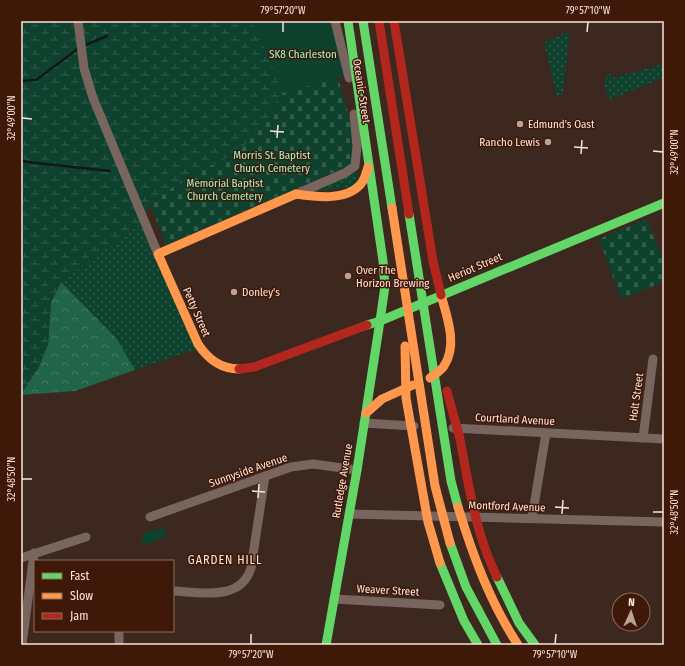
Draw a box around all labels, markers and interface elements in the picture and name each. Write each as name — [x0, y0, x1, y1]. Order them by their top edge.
text: 79°57'20"W — [261, 5, 306, 17]
text: 79°57'10"W — [566, 5, 611, 17]
park label: SK8 Charleston — [269, 48, 337, 61]
street label: Oceanic Street — [350, 58, 373, 125]
text: 32°49'00"N — [6, 95, 18, 141]
place label: Edmund's Oast — [528, 118, 595, 131]
marker: Edmund's Oast — [515, 119, 525, 129]
text: 32°49'00"N — [669, 129, 681, 175]
place label: Rancho Lewis — [479, 136, 540, 149]
marker: Rancho Lewis — [543, 137, 553, 147]
park label: Morris St. Baptist Church Cemetery — [233, 149, 311, 175]
park label: Memorial Baptist Church Cemetery — [187, 177, 264, 203]
street label: Heriot Street — [446, 250, 505, 285]
place label: Over The Horizon Brewing — [356, 264, 430, 290]
marker: Over The Horizon Brewing — [343, 271, 353, 281]
street label: Petty Street — [180, 286, 213, 339]
place label: Donley's — [242, 286, 280, 299]
marker: Donley's — [229, 287, 239, 297]
street label: Holt Street — [627, 372, 646, 422]
street label: Courtland Avenue — [475, 411, 555, 428]
street label: Rutledge Avenue — [330, 443, 355, 519]
street label: Sunnyside Avenue — [207, 451, 289, 490]
text: 32°48'50"N — [6, 457, 18, 501]
text: 32°48'50"N — [669, 490, 681, 534]
street label: Montford Avenue — [468, 499, 546, 514]
district label: GARDEN HILL — [188, 553, 262, 567]
legend — [34, 560, 174, 632]
text: Fast — [70, 569, 89, 583]
street label: Weaver Street — [356, 582, 420, 599]
text: Slow — [70, 589, 93, 603]
north arrow — [611, 592, 651, 632]
text: N — [628, 596, 635, 609]
text: Jam — [70, 609, 88, 623]
text: 79°57'20"W — [229, 649, 274, 661]
text: 79°57'10"W — [533, 649, 578, 661]

